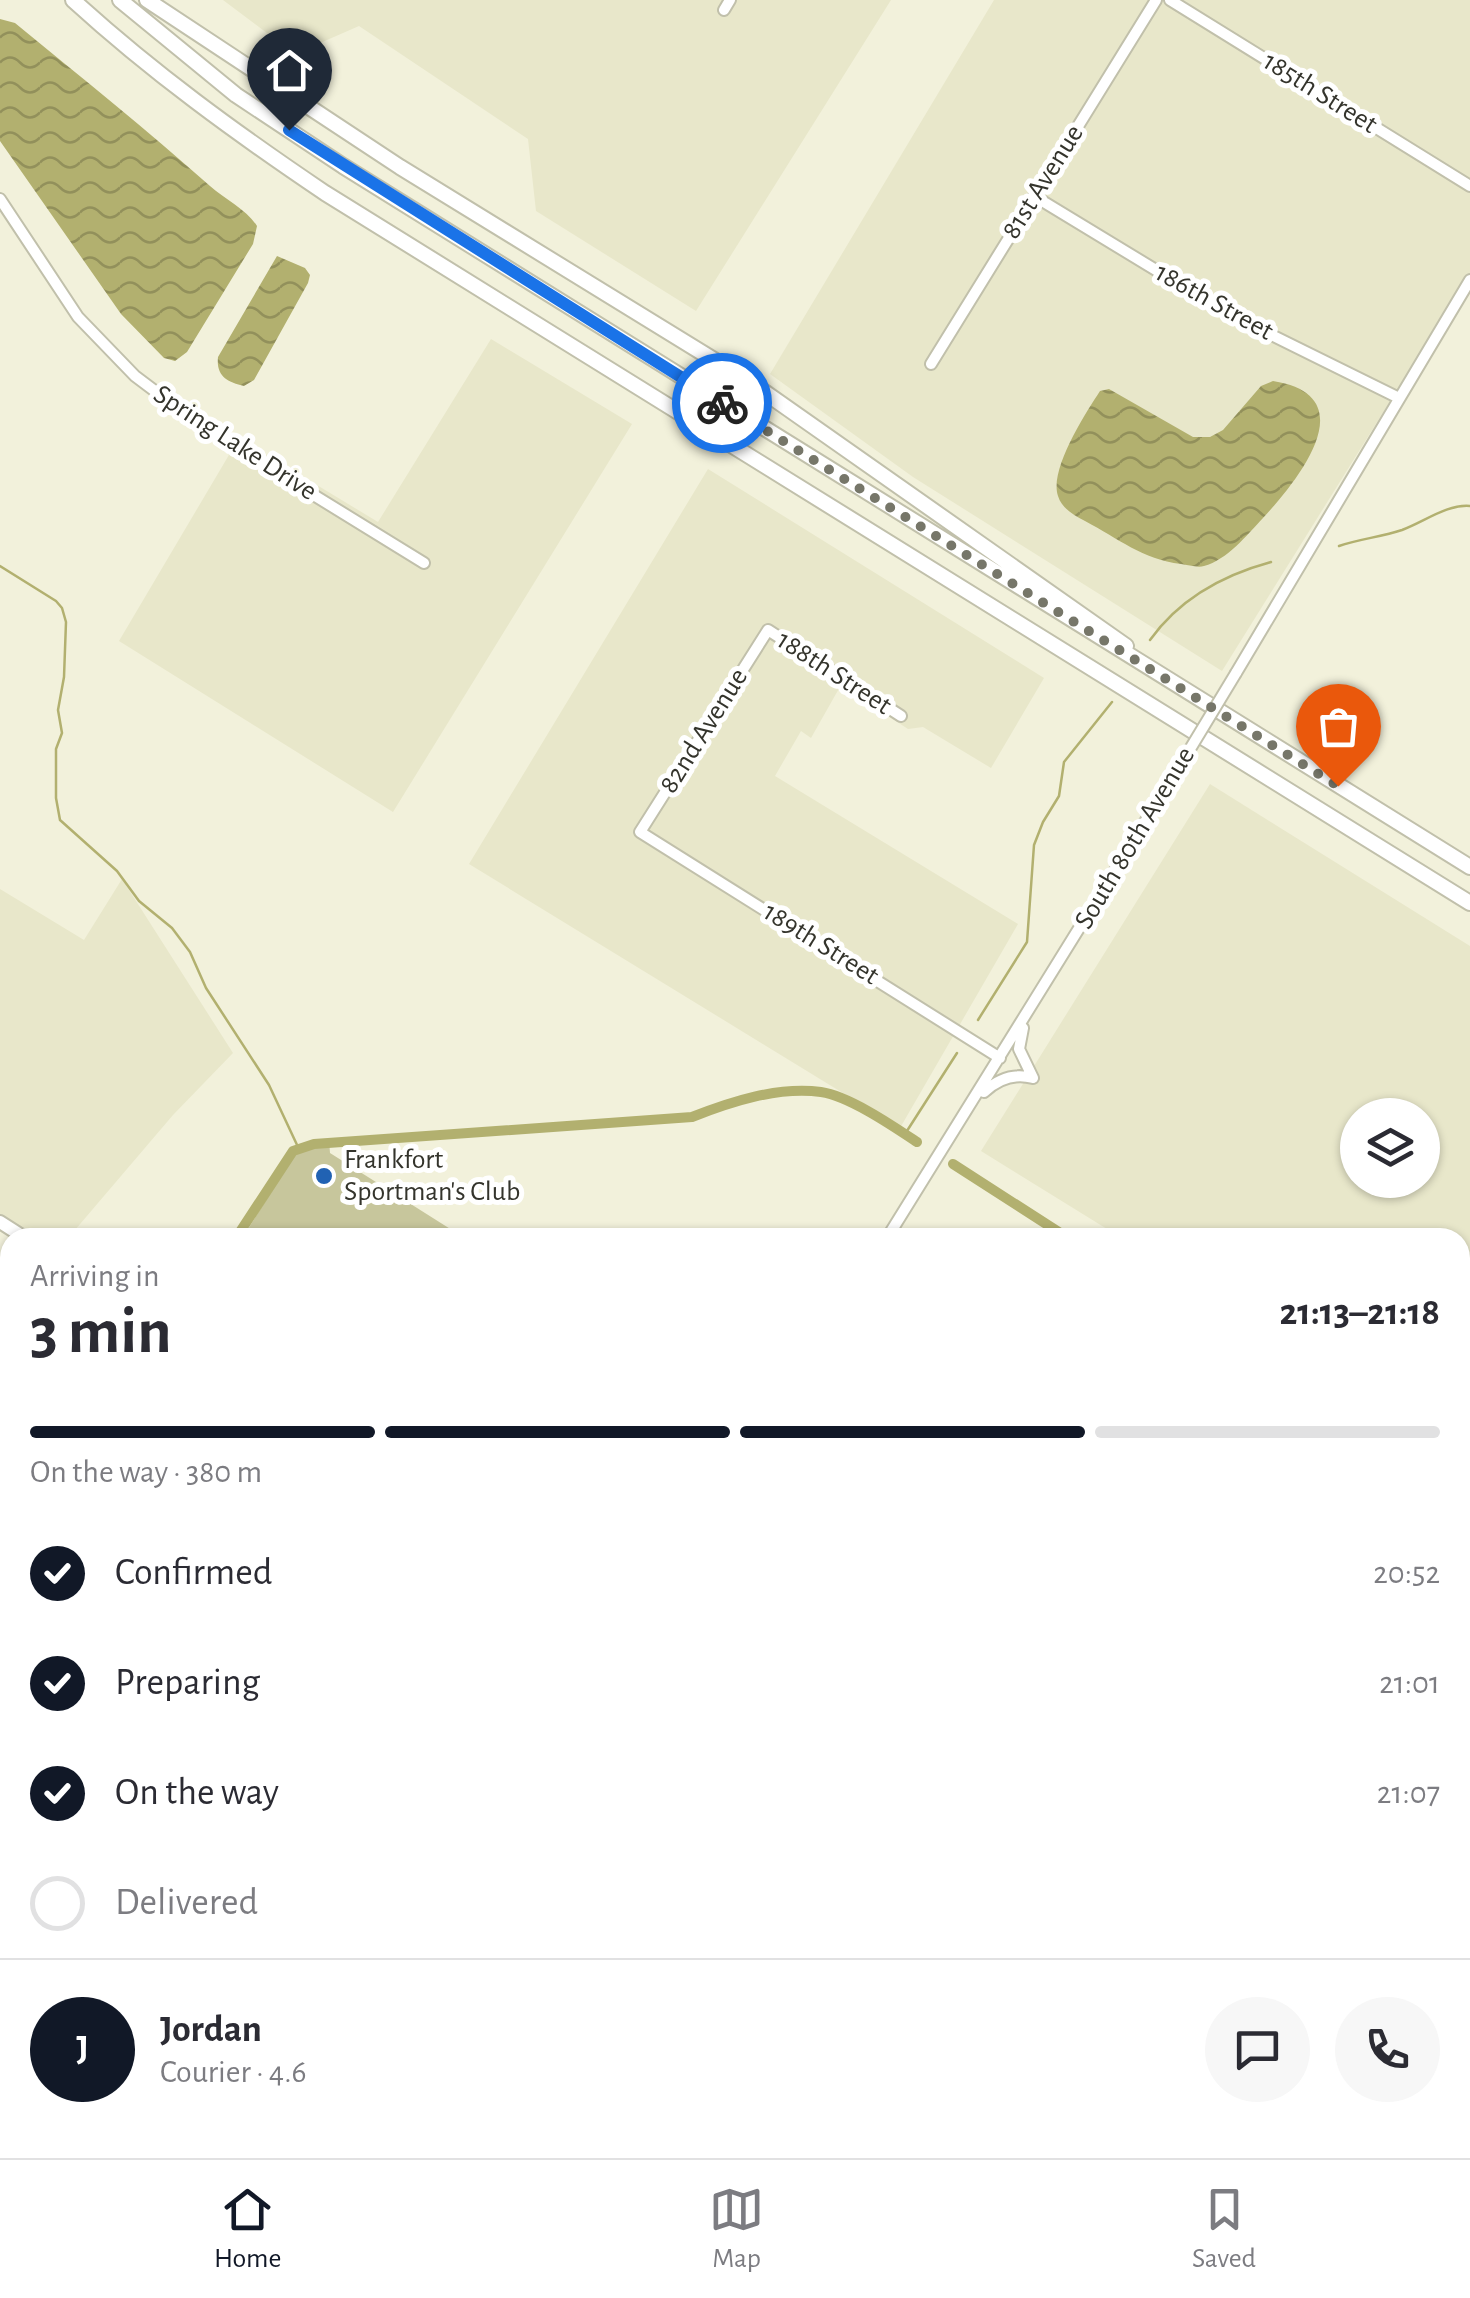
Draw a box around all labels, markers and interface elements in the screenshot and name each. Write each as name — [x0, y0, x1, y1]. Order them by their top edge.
pin — [247, 28, 332, 131]
icon: home — [262, 43, 317, 98]
street label: 185th Street — [1258, 47, 1382, 139]
street label: 81st Avenue — [997, 120, 1089, 244]
street label: 186th Street — [1150, 258, 1278, 346]
courier — [672, 353, 772, 453]
icon: bike — [695, 376, 750, 431]
street label: Spring Lake Drive — [148, 380, 322, 506]
street label: 188th Street — [772, 626, 896, 720]
street label: 82nd Avenue — [655, 664, 753, 798]
pin — [1296, 684, 1381, 787]
icon: bag — [1311, 699, 1366, 754]
street label: South 80th Avenue — [1070, 742, 1200, 934]
street label: 189th Street — [758, 898, 884, 990]
map controls — [1340, 1098, 1440, 1198]
button: layers — [1340, 1098, 1440, 1198]
place label: Frankfort Sportman's Club — [344, 1146, 520, 1206]
marker: Frankfort Sportman's Club — [313, 1165, 335, 1187]
text: Arriving in — [30, 1260, 159, 1292]
text: 21:13–21:18 — [1279, 1294, 1440, 1332]
text: 3 min — [30, 1300, 172, 1365]
text: On the way · 380 m — [30, 1456, 262, 1488]
icon: check — [30, 1546, 85, 1601]
text: Confirmed — [115, 1554, 272, 1592]
text: 20:52 — [1373, 1557, 1440, 1589]
icon: check — [30, 1656, 85, 1711]
text: Preparing — [115, 1664, 260, 1702]
text: 21:01 — [1379, 1667, 1440, 1699]
icon: check — [30, 1766, 85, 1821]
text: On the way — [115, 1774, 279, 1812]
text: 21:07 — [1377, 1777, 1440, 1809]
text: Delivered — [115, 1884, 258, 1922]
button: chat — [1205, 1997, 1310, 2102]
button: phone — [1335, 1997, 1440, 2102]
text: Jordan — [160, 2011, 262, 2049]
text: J — [76, 2030, 89, 2068]
text: Courier · 4.6 — [160, 2056, 307, 2088]
tab: Home — [214, 2182, 281, 2276]
tab: Map — [709, 2182, 764, 2276]
tab: Saved — [1192, 2182, 1256, 2276]

